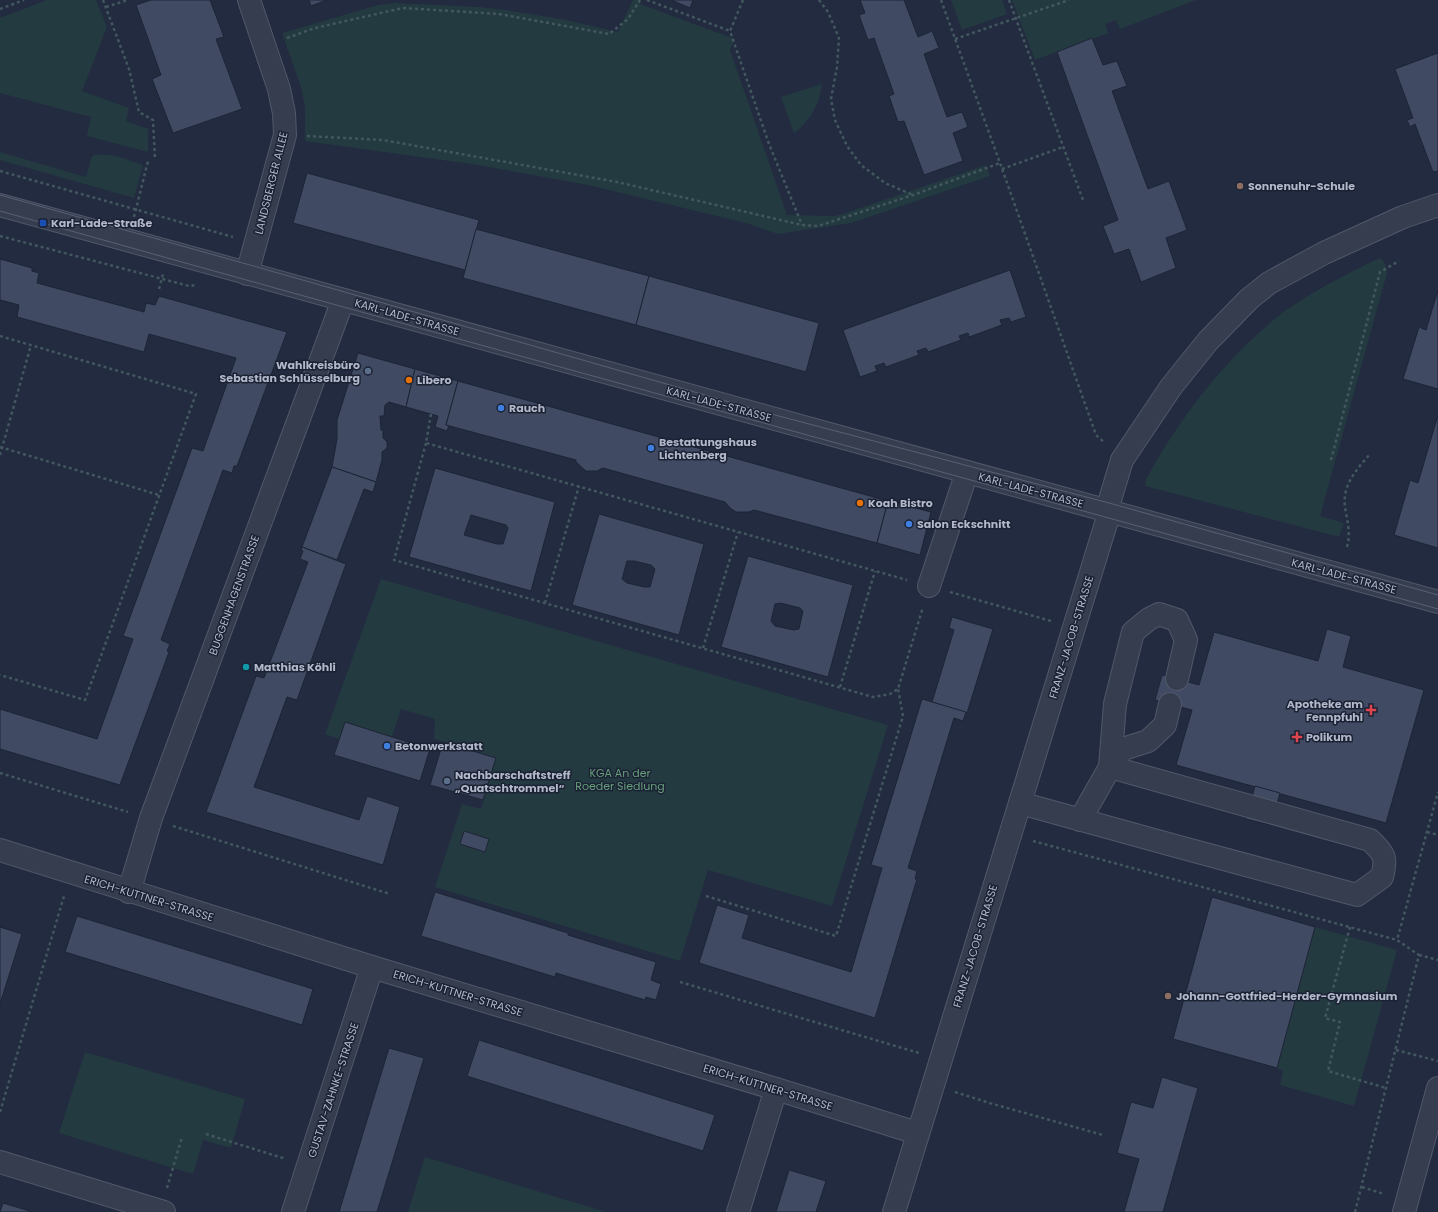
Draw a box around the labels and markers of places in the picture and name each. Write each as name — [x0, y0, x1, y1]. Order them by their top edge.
place label: Sonnenuhr-Schule — [1248, 178, 1355, 194]
marker: Sonnenuhr-Schule — [1235, 181, 1245, 191]
place label: Karl-Lade-Straße — [51, 215, 153, 231]
marker: Karl-Lade-Straße — [38, 218, 48, 228]
place label: Wahlkreisbüro Sebastian Schlüsselburg — [220, 357, 360, 386]
marker: Wahlkreisbüro Sebastian Schlüsselburg — [363, 366, 373, 376]
place label: Libero — [417, 372, 451, 388]
marker: Libero — [404, 375, 414, 385]
place label: Rauch — [509, 400, 545, 416]
marker: Rauch — [496, 403, 506, 413]
place label: Bestattungshaus Lichtenberg — [659, 434, 757, 463]
marker: Bestattungshaus Lichtenberg — [646, 443, 656, 453]
place label: Koah Bistro — [868, 495, 933, 511]
marker: Koah Bistro — [855, 498, 865, 508]
place label: Salon Eckschnitt — [917, 516, 1011, 532]
marker: Salon Eckschnitt — [904, 519, 914, 529]
place label: Matthias Köhli — [254, 659, 336, 675]
marker: Matthias Köhli — [241, 662, 251, 672]
place label: Apotheke am Fennpfuhl — [1287, 696, 1363, 725]
marker: Apotheke am Fennpfuhl — [1366, 705, 1376, 715]
place label: Polikum — [1306, 729, 1353, 745]
marker: Polikum — [1291, 731, 1303, 743]
place label: Betonwerkstatt — [395, 738, 483, 754]
marker: Betonwerkstatt — [382, 741, 392, 751]
place label: Nachbarschaftstreff „Quatschtrommel“ — [455, 767, 571, 796]
marker: Nachbarschaftstreff „Quatschtrommel“ — [442, 776, 452, 786]
place label: Johann-Gottfried-Herder-Gymnasium — [1176, 988, 1398, 1004]
marker: Johann-Gottfried-Herder-Gymnasium — [1163, 991, 1173, 1001]

